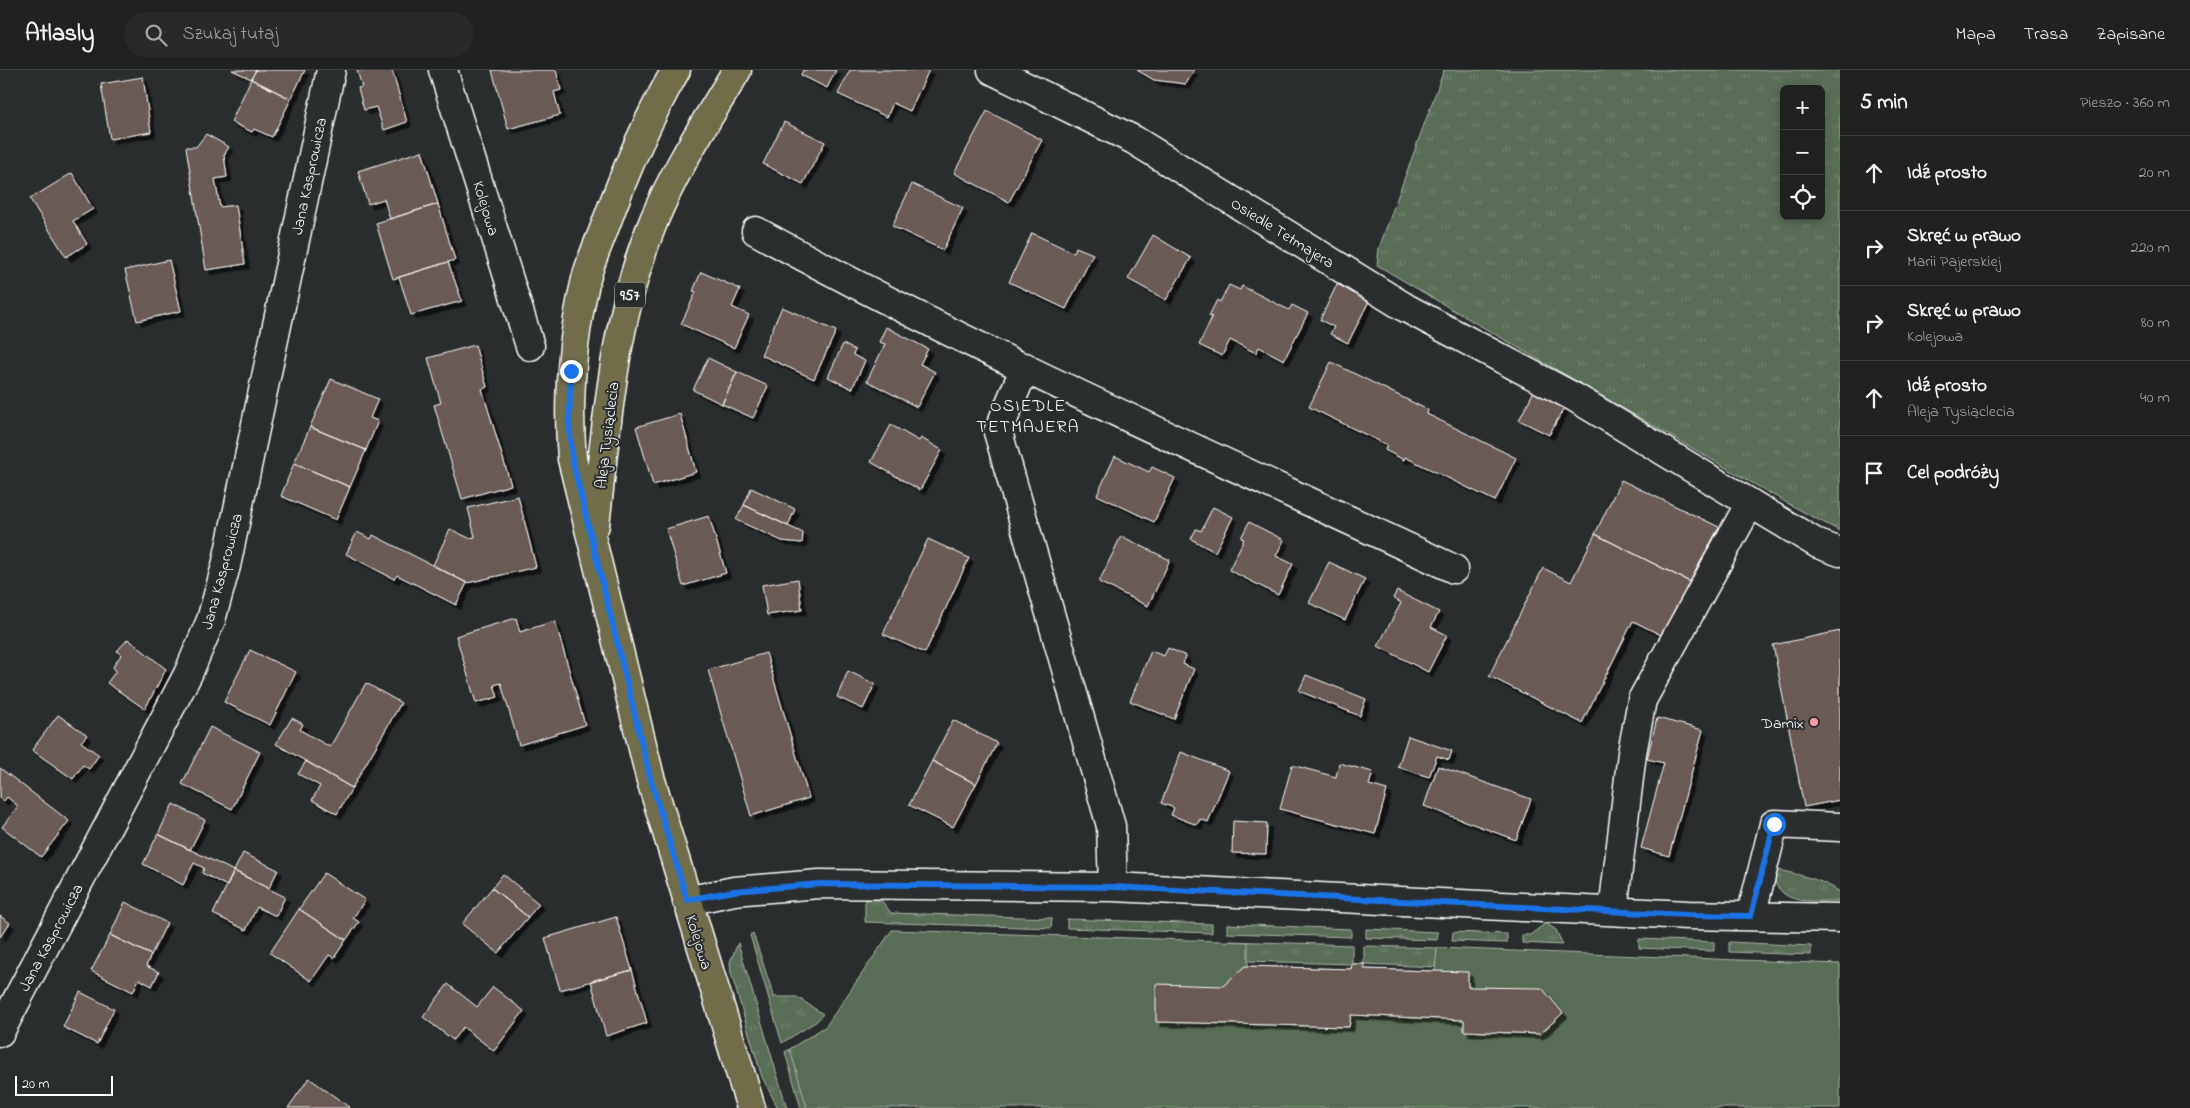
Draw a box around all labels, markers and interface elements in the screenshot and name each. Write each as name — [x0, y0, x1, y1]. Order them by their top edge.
search box — [124, 12, 474, 57]
text: Atlasly — [25, 17, 94, 52]
icon: search — [142, 21, 170, 49]
text: Szukaj tutaj — [182, 21, 278, 48]
text: Mapa — [1956, 22, 1996, 48]
text: Trasa — [2024, 22, 2068, 48]
text: Zapisane — [2096, 22, 2165, 48]
map controls — [1780, 85, 1825, 220]
button: + — [1780, 85, 1825, 130]
text: 5 min — [1860, 88, 1908, 118]
text: Pieszo · 360 m — [2080, 91, 2170, 115]
street label: Jana Kasprowicza — [286, 116, 334, 237]
button: − — [1780, 130, 1825, 175]
icon: ahead — [1860, 159, 1888, 187]
text: Idź prosto — [1907, 160, 1987, 187]
text: 20 m — [2139, 161, 2170, 185]
button: locate — [1780, 175, 1825, 220]
street label: Kolejowa — [465, 178, 505, 239]
street label: Osiedle Tetmajera — [1225, 192, 1338, 275]
text: Skręć w prawo — [1907, 223, 2021, 250]
icon: right — [1860, 234, 1888, 262]
text: 220 m — [2131, 236, 2170, 260]
text: Marii Pajerskiej — [1907, 250, 2001, 274]
road number: 957 — [615, 282, 645, 308]
text: Skręć w prawo — [1907, 298, 2021, 325]
icon: right — [1860, 309, 1888, 337]
text: 80 m — [2141, 311, 2170, 335]
text: Kolejowa — [1907, 325, 1963, 349]
route end — [560, 360, 583, 383]
text: Idź prosto — [1907, 373, 1987, 400]
street label: Aleja Tysiąclecia — [590, 380, 626, 490]
icon: ahead — [1860, 384, 1888, 412]
text: 40 m — [2140, 386, 2170, 410]
district label: OSIEDLE TETMAJERA — [976, 394, 1080, 441]
text: Aleja Tysiąclecia — [1907, 400, 2015, 424]
icon: arrive — [1860, 459, 1888, 487]
text: Cel podróży — [1907, 460, 1999, 487]
street label: Jana Kasprowicza — [196, 511, 250, 632]
place label: Damix — [1760, 712, 1804, 736]
marker: Damix — [1808, 716, 1820, 728]
route start — [1763, 813, 1786, 836]
street label: Jana Kasprowicza — [13, 880, 90, 996]
street label: Kolejowa — [678, 912, 718, 973]
scale bar — [15, 1073, 112, 1096]
text: 20 m — [22, 1074, 49, 1095]

